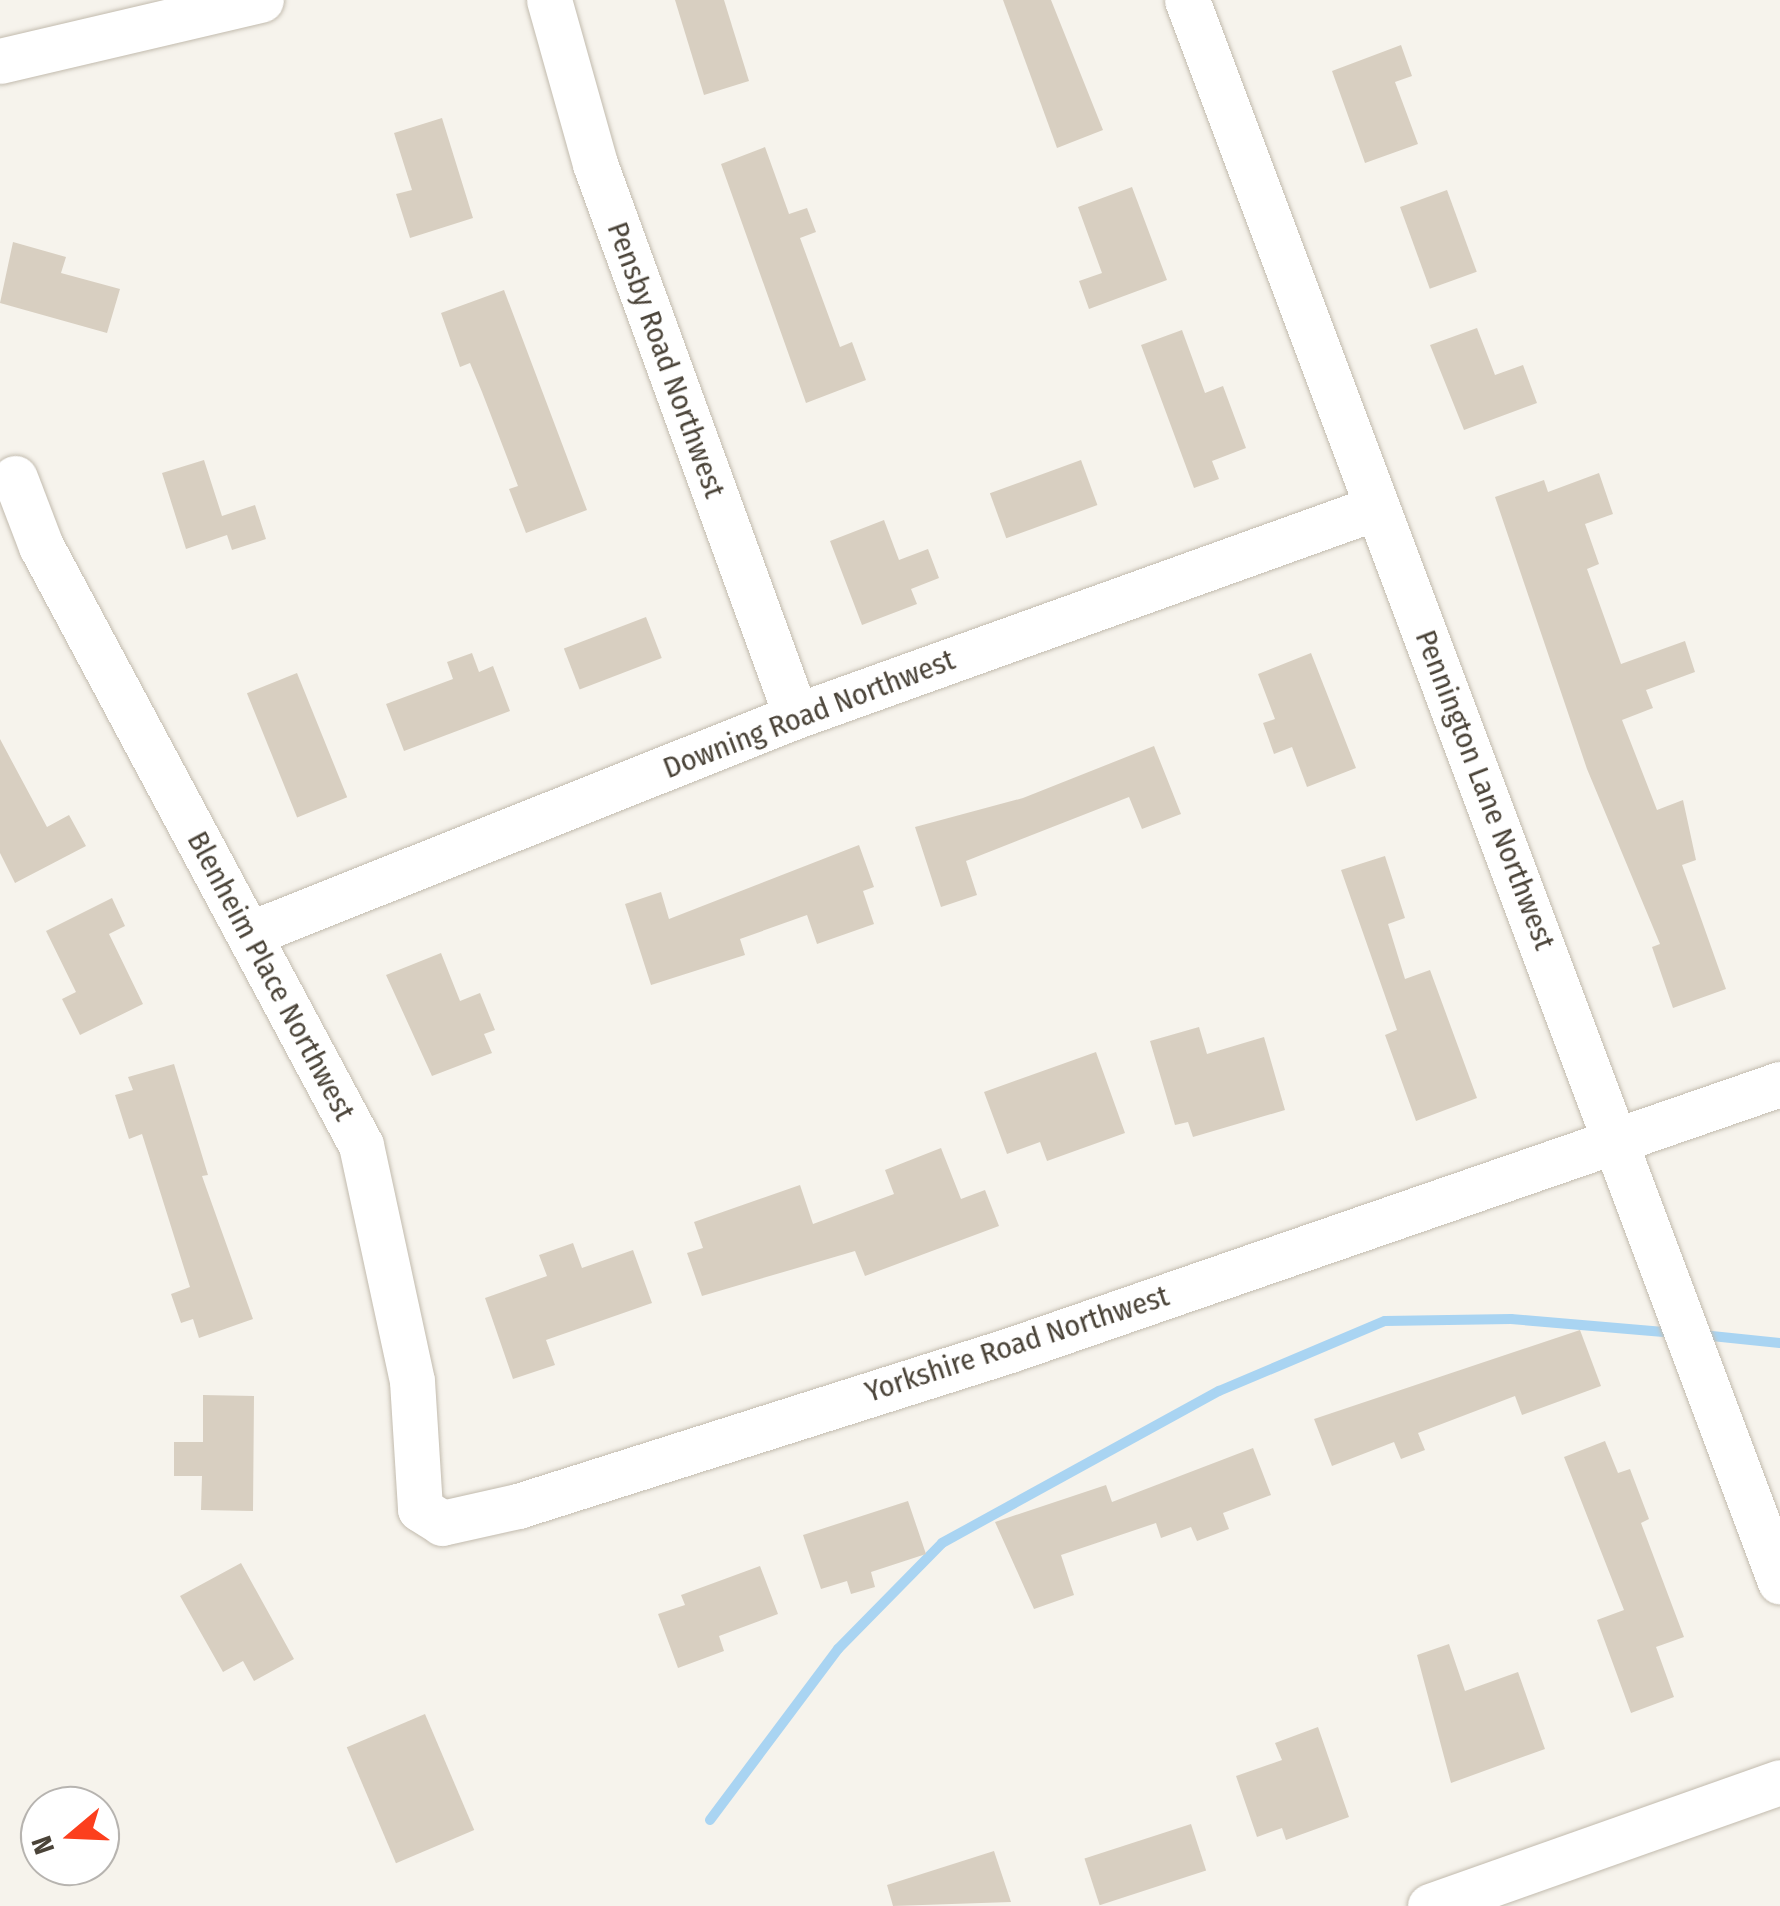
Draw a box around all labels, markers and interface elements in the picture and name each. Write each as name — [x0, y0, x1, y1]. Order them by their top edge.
street label: Pensby Road Northwest — [599, 217, 733, 503]
street label: Pennington Lane Northwest — [1407, 625, 1563, 955]
street label: Downing Road Northwest — [658, 642, 960, 786]
street label: Blenheim Place Northwest — [179, 825, 363, 1127]
street label: Yorkshire Road Northwest — [861, 1278, 1173, 1410]
north arrow — [20, 1786, 120, 1886]
text: N — [25, 1832, 61, 1859]

